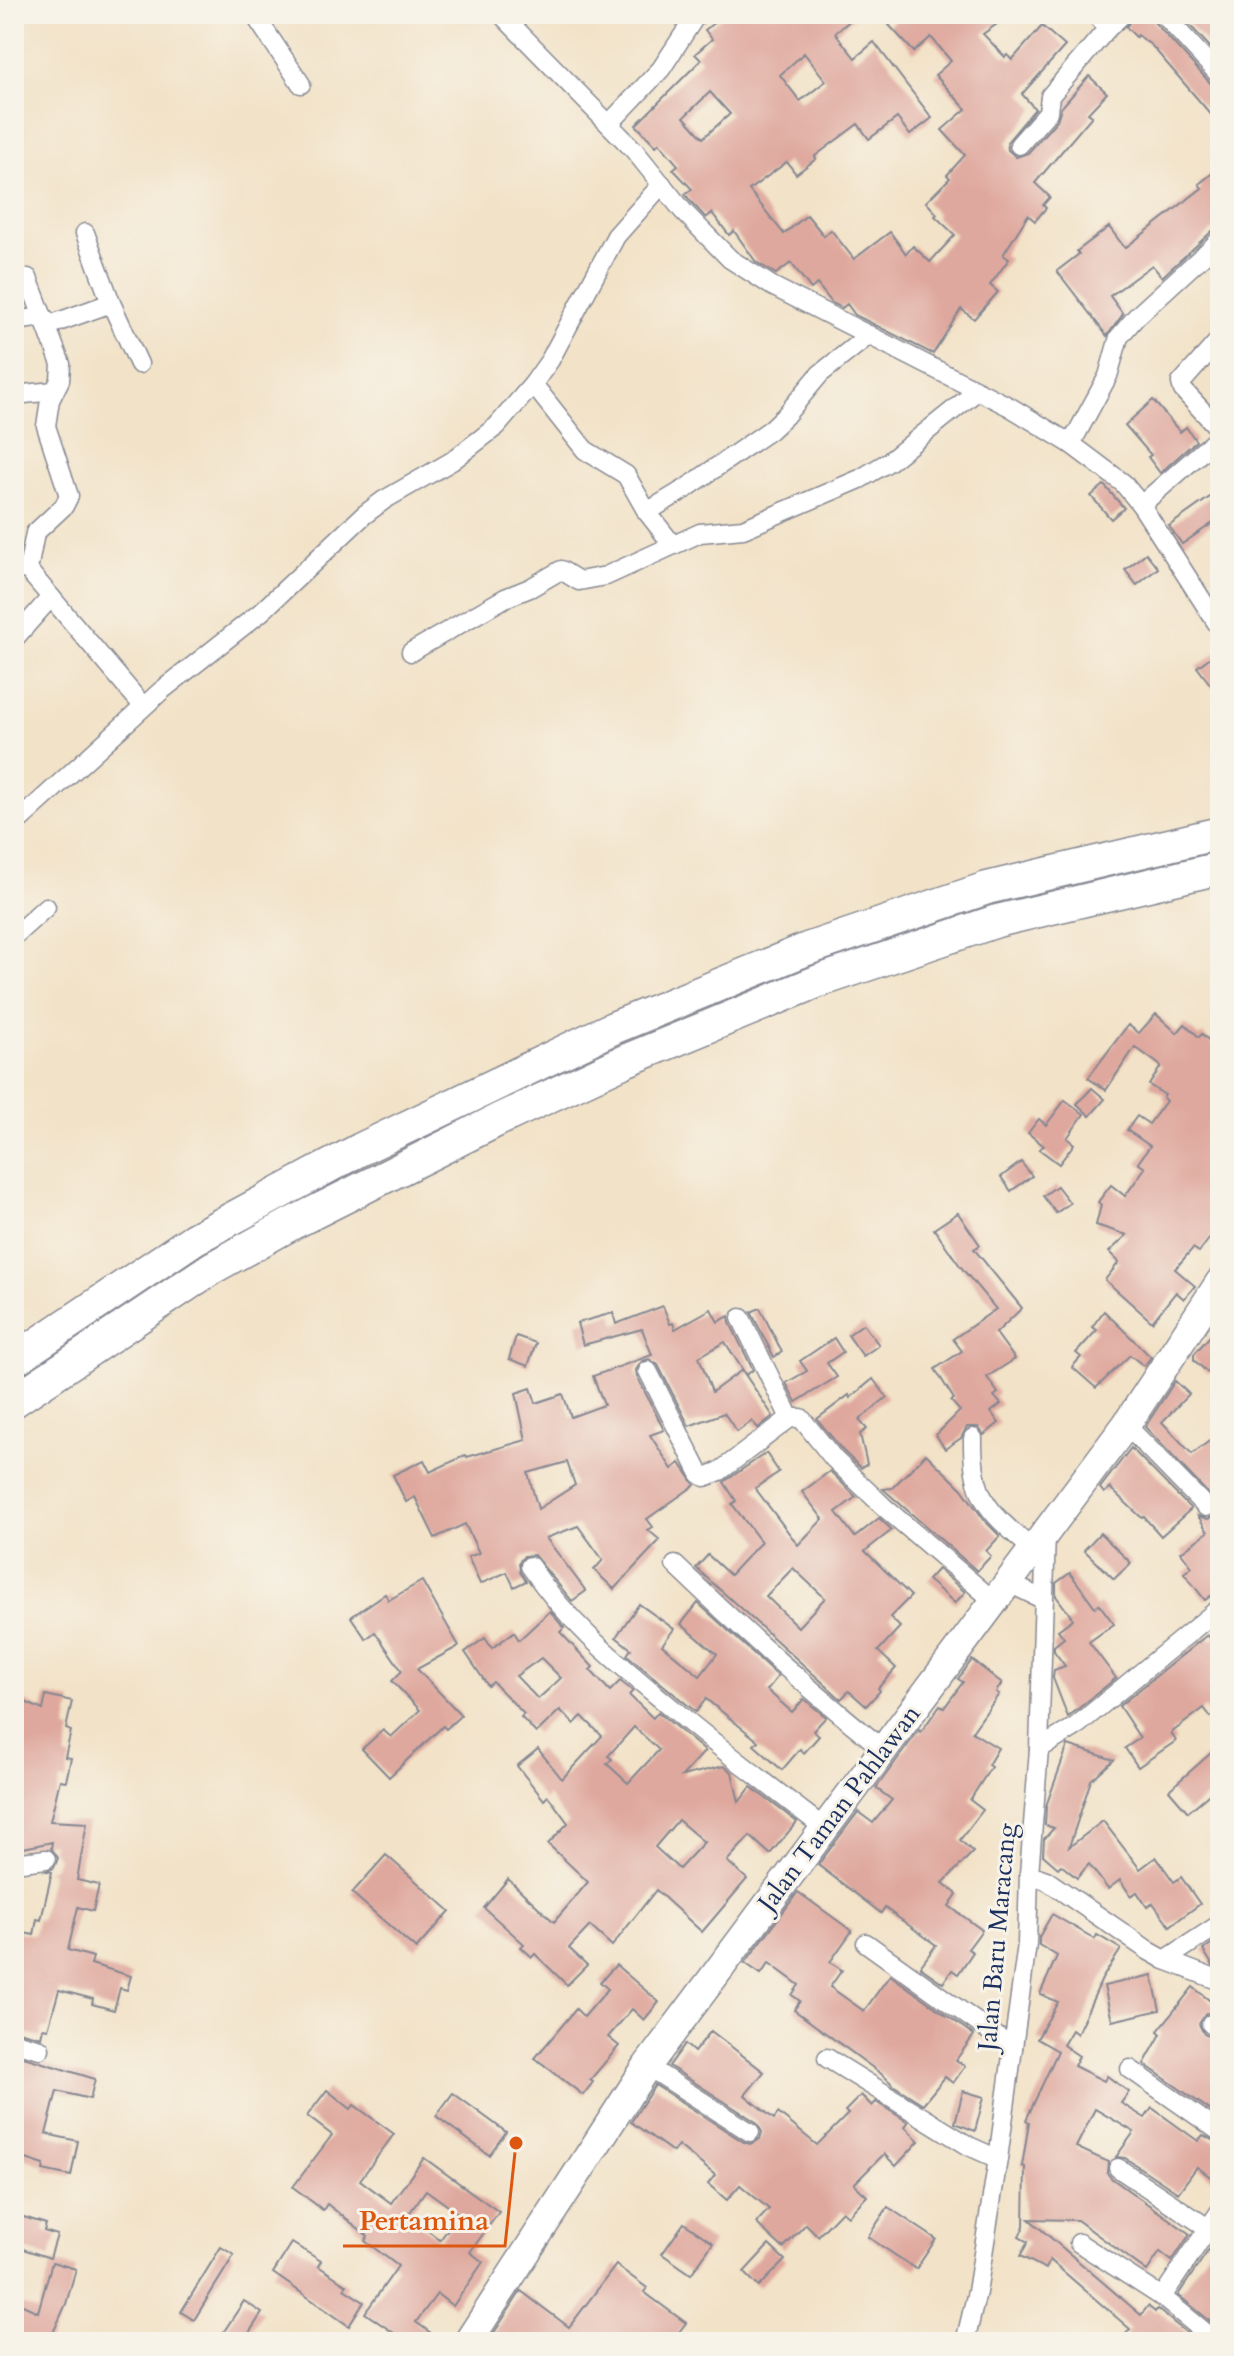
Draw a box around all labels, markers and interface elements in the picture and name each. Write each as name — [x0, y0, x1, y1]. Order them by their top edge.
street label: Jalan Taman Pahlawan — [747, 1697, 928, 1922]
street label: Jalan Baru Maracang — [969, 1821, 1024, 2056]
callout: Pertamina — [343, 2194, 505, 2246]
text: Pertamina — [359, 2202, 489, 2240]

